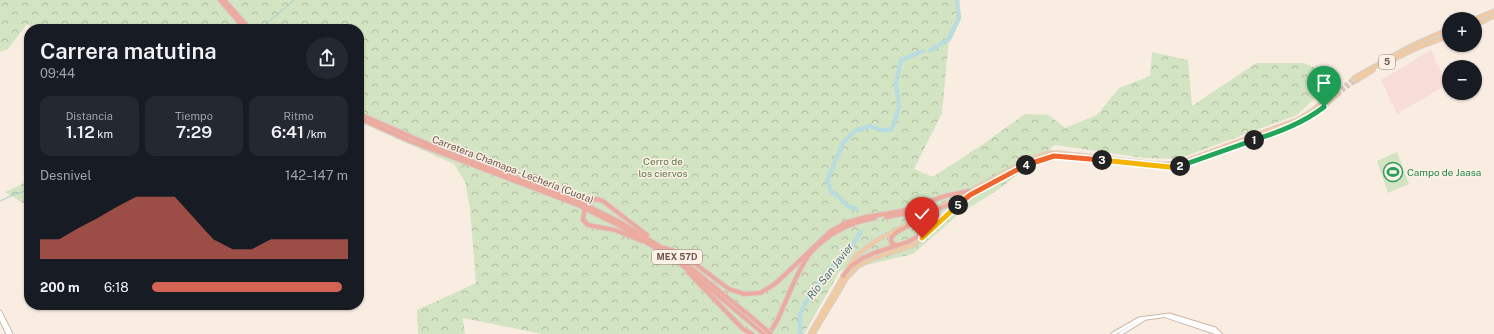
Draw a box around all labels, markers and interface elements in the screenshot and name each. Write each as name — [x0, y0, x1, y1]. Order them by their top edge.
map controls — [1442, 12, 1482, 100]
button: + — [1442, 12, 1482, 52]
button: share — [306, 37, 348, 79]
text: Carrera matutina — [40, 38, 217, 64]
road number: 5 — [1379, 55, 1395, 69]
button: − — [1442, 60, 1482, 100]
text: 09:44 — [40, 66, 75, 81]
pin — [1307, 66, 1341, 107]
icon: arrive — [1313, 72, 1335, 94]
text: Distancia — [66, 110, 113, 122]
text: Tiempo — [175, 110, 213, 122]
text: Ritmo — [284, 110, 314, 122]
text: 1.12 — [66, 122, 95, 142]
text: 7:29 — [176, 122, 212, 142]
text: 6:41 — [271, 122, 304, 142]
text: km — [95, 128, 113, 140]
text: /km — [304, 128, 326, 140]
pin: 1 — [1244, 130, 1264, 150]
street label: Carretera Chamapa - Lechería (Cuota) — [430, 133, 596, 205]
text: 1 — [1252, 134, 1256, 146]
pin: 3 — [1092, 150, 1112, 170]
text: 3 — [1098, 154, 1106, 166]
park label: Cerro de los ciervos — [639, 155, 687, 179]
pin: 4 — [1016, 155, 1036, 175]
pin: 2 — [1170, 156, 1190, 176]
text: 4 — [1022, 159, 1030, 171]
text: 2 — [1177, 160, 1184, 172]
sports icon: Campo de Jaasa — [1382, 161, 1404, 183]
place label: Campo de Jaasa — [1407, 166, 1481, 178]
text: Desnivel — [40, 168, 91, 183]
text: 142–147 m — [285, 168, 348, 183]
pin: 5 — [948, 195, 968, 215]
pin — [905, 197, 939, 238]
text: 5 — [954, 199, 962, 211]
icon: check — [911, 203, 933, 225]
water label: Río San Javier — [804, 240, 856, 302]
road number: MEX 57D — [652, 250, 702, 264]
text: 200 m — [40, 280, 80, 295]
text: 6:18 — [104, 280, 129, 295]

